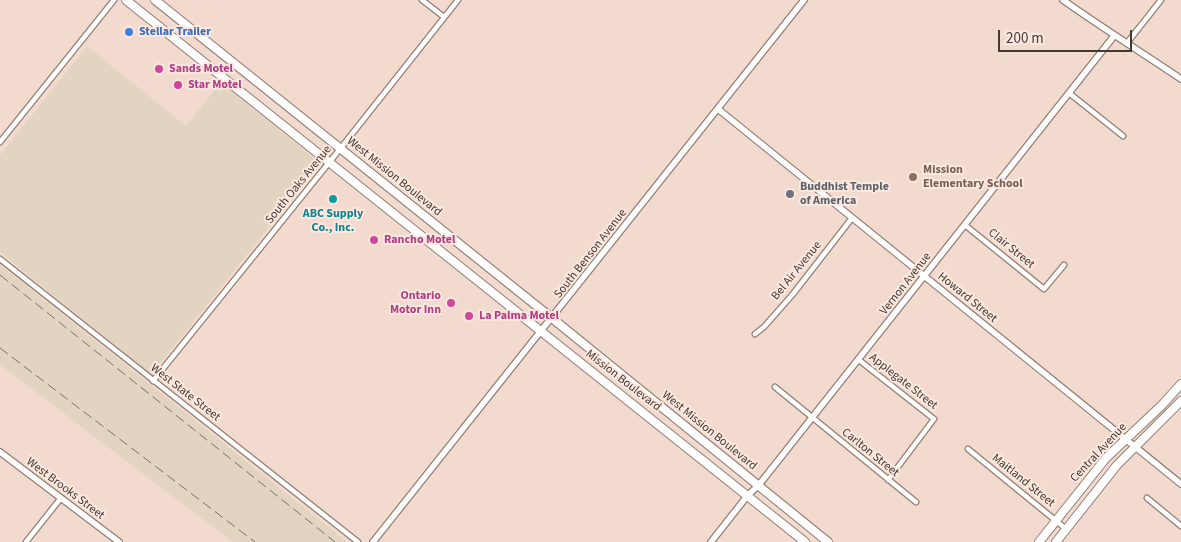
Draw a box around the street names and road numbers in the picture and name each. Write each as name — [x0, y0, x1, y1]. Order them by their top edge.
street label: West Mission Boulevard — [344, 134, 444, 220]
street label: South Oaks Avenue — [263, 143, 335, 227]
street label: South Benson Avenue — [552, 206, 630, 302]
street label: Clair Street — [985, 226, 1037, 272]
street label: Bel Air Avenue — [769, 239, 825, 303]
street label: Vernon Avenue — [877, 250, 935, 318]
street label: Howard Street — [934, 270, 1000, 326]
street label: Mission Boulevard — [583, 347, 663, 415]
street label: Applegate Street — [866, 351, 940, 413]
street label: West State Street — [147, 361, 223, 425]
street label: West Mission Boulevard — [659, 388, 759, 474]
street label: Central Avenue — [1068, 420, 1130, 486]
street label: Carlton Street — [838, 426, 902, 480]
street label: Maitland Street — [989, 451, 1057, 511]
street label: West Brooks Street — [23, 455, 107, 523]

